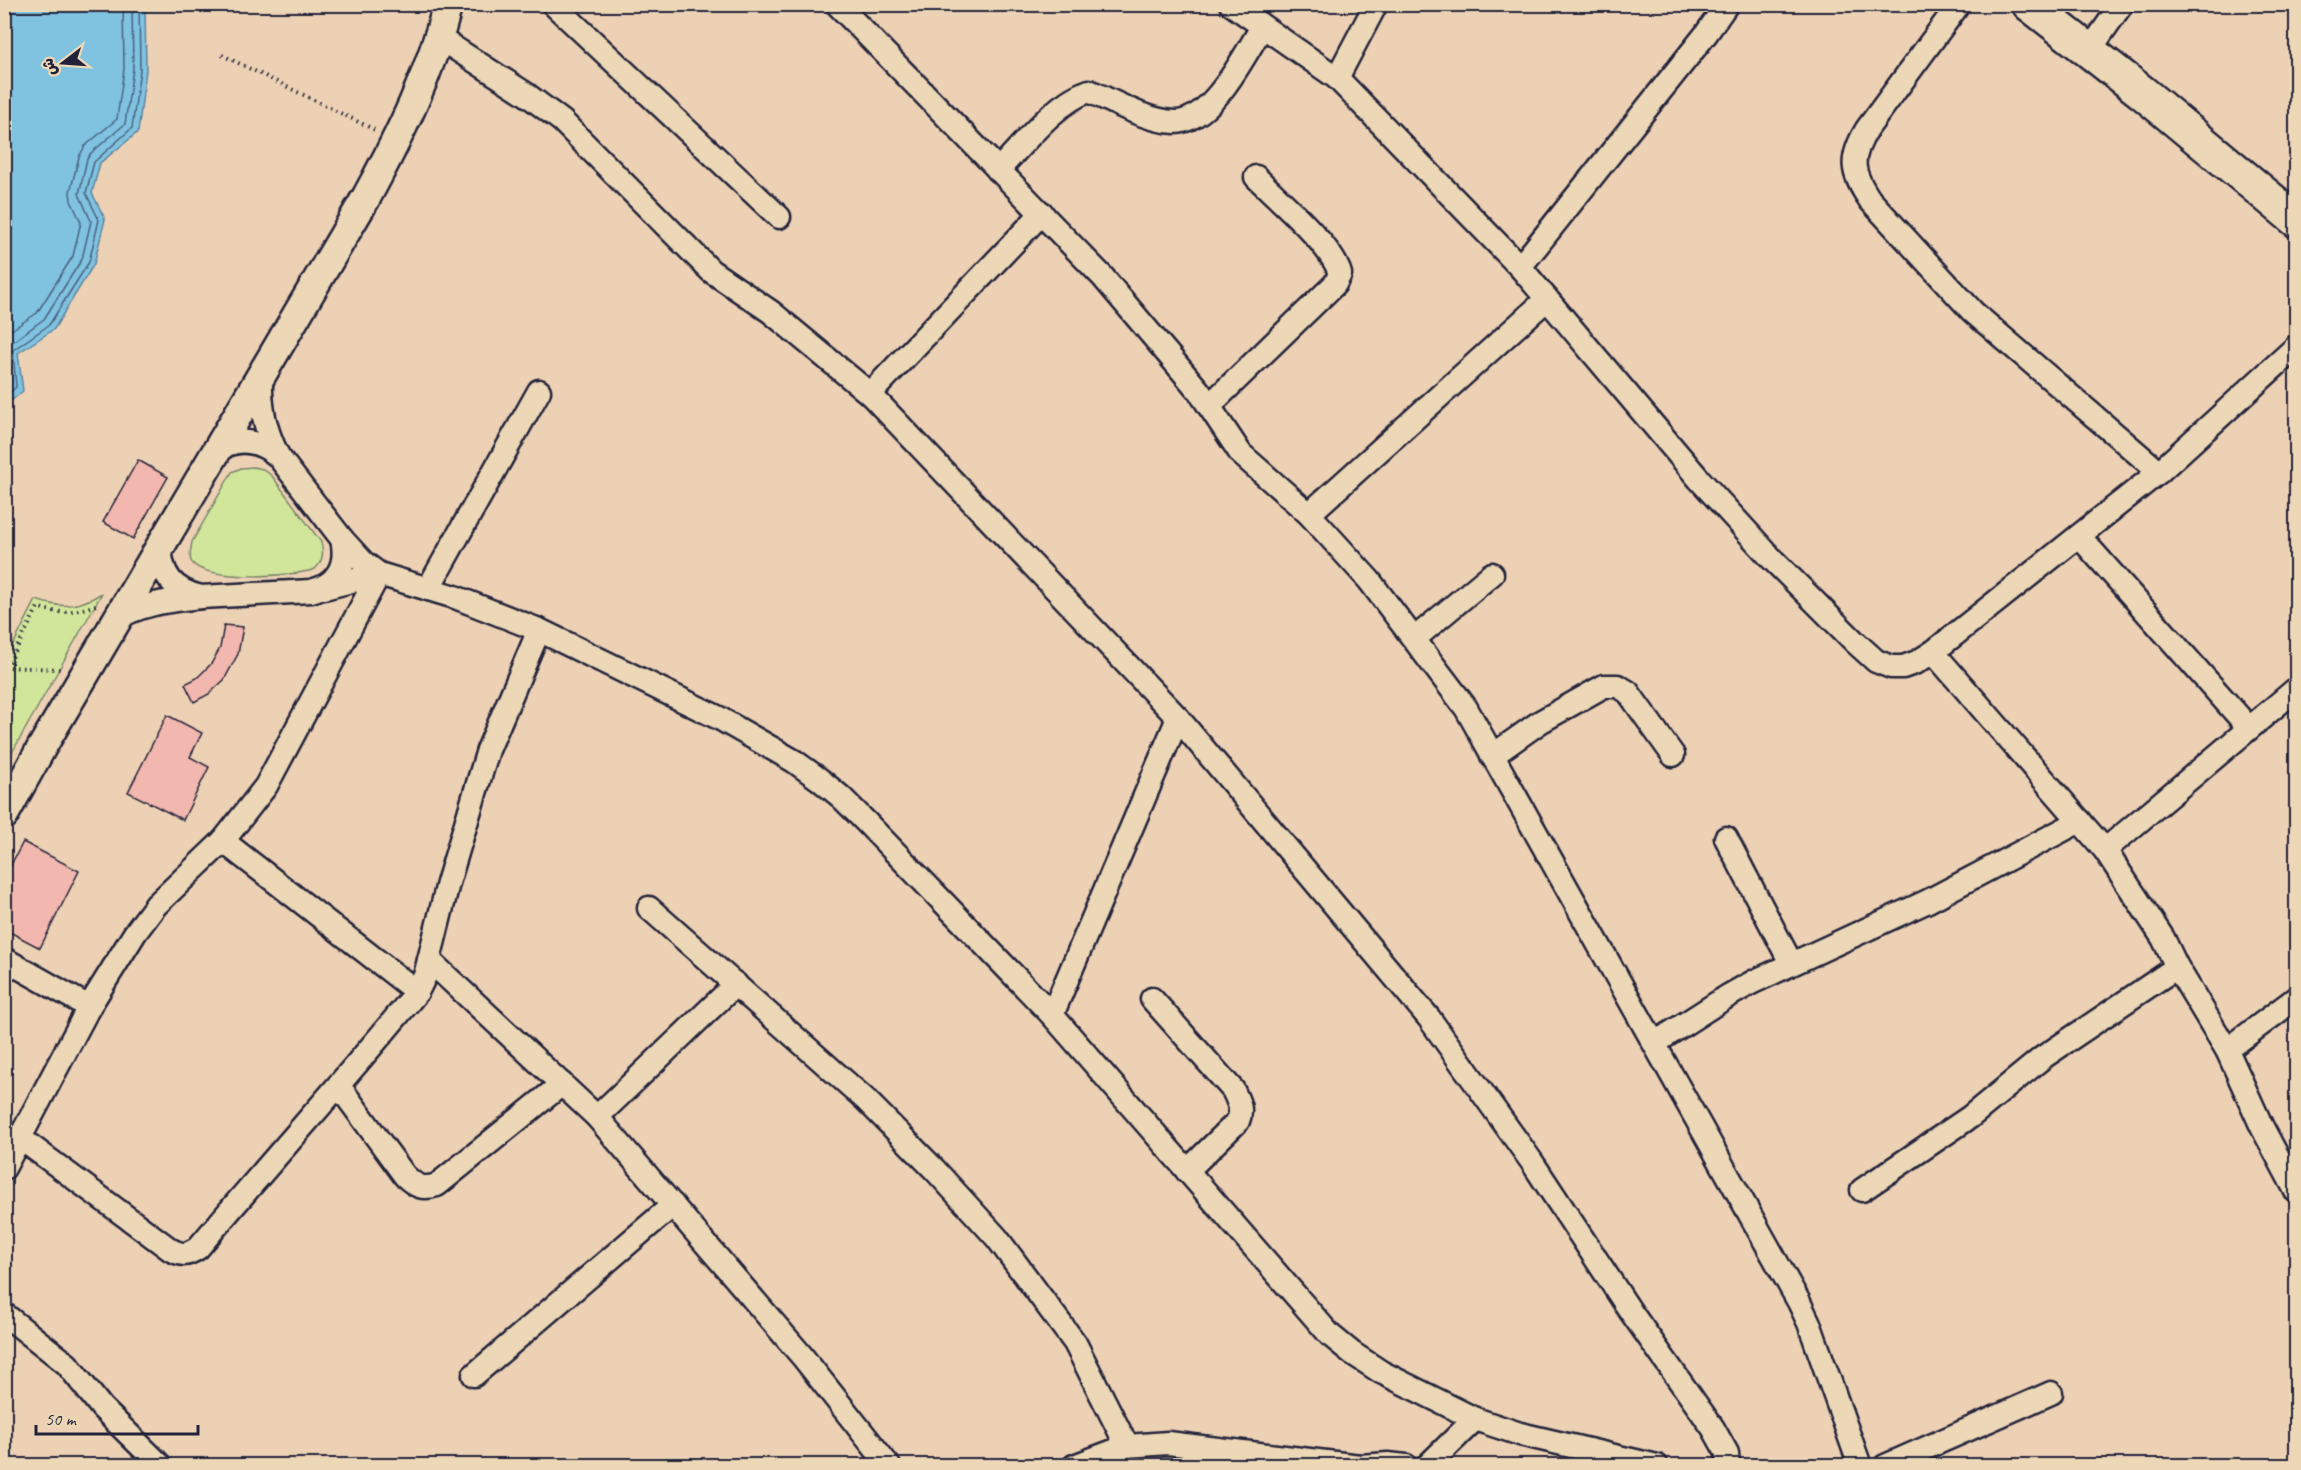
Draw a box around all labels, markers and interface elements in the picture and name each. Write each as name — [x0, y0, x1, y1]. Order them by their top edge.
north arrow — [33, 33, 93, 93]
text: ش — [37, 56, 62, 78]
scale bar — [36, 1398, 198, 1436]
text: 50 m — [45, 1408, 78, 1430]

